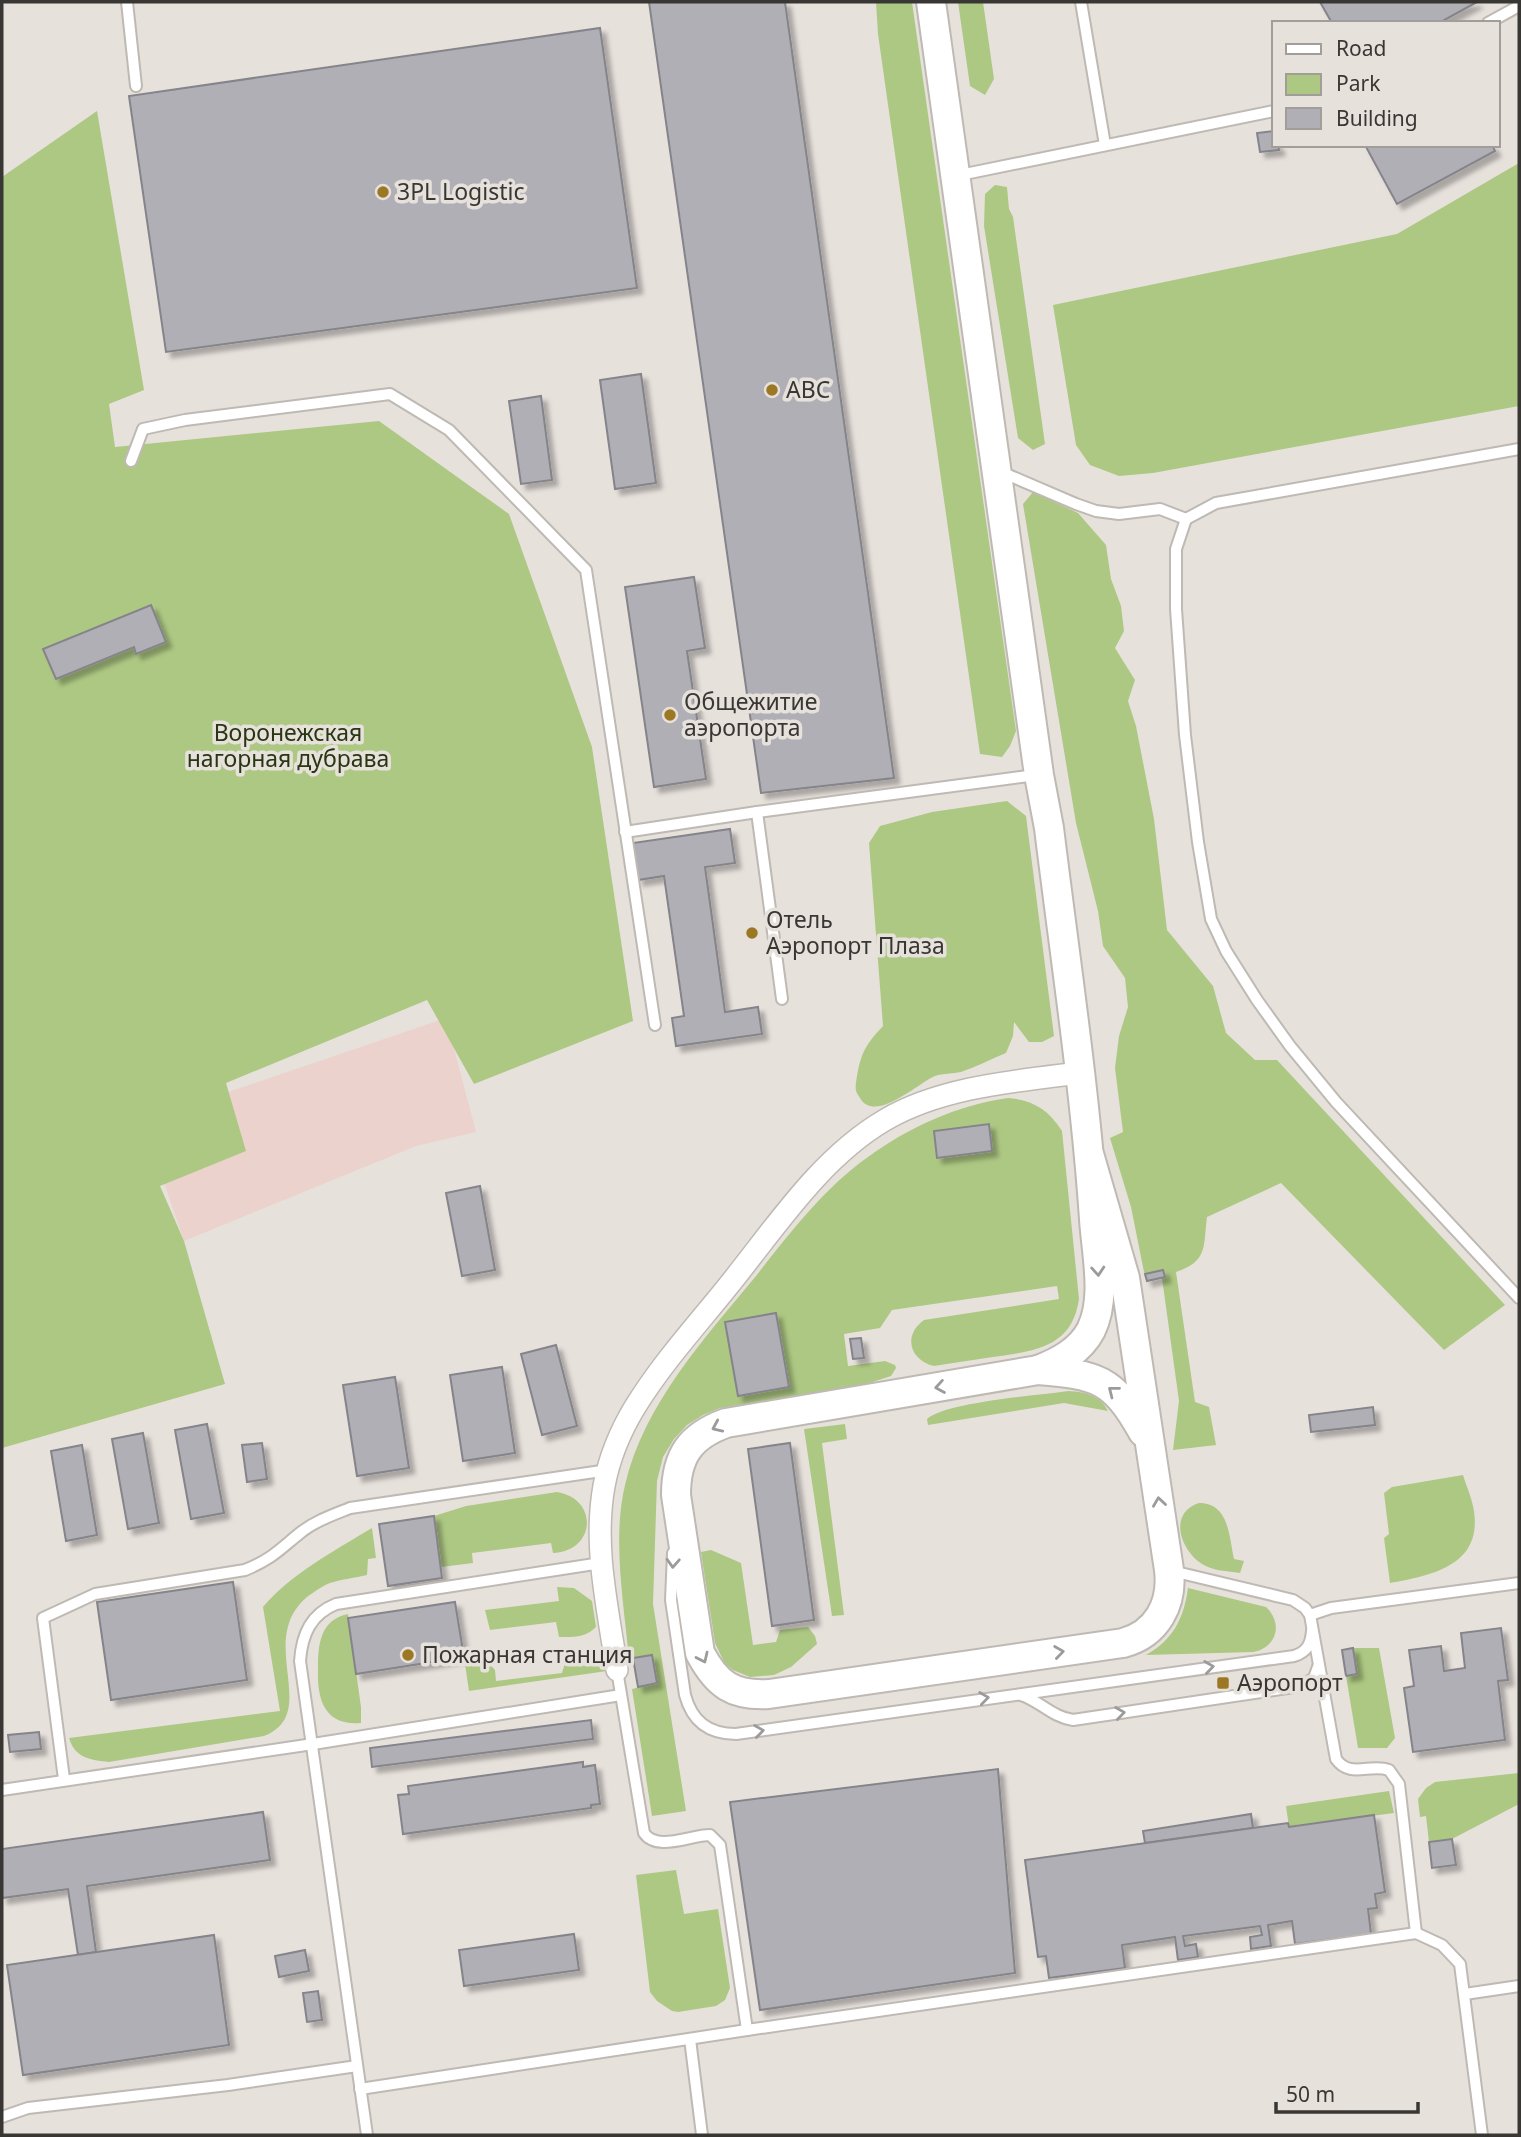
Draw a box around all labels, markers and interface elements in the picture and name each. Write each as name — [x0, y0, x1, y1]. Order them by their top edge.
legend — [1272, 21, 1500, 147]
text: Road — [1336, 34, 1386, 62]
text: Park — [1336, 69, 1381, 97]
text: Building — [1336, 104, 1418, 132]
place label: 3PL Logistic — [397, 175, 524, 207]
marker: 3PL Logistic — [375, 184, 391, 200]
place label: ABC — [786, 373, 830, 405]
marker: ABC — [764, 382, 780, 398]
place label: Общежитие аэропорта — [684, 685, 817, 743]
marker: Общежитие аэропорта — [662, 707, 678, 723]
park label: Воронежская нагорная дубрава — [187, 716, 389, 774]
place label: Отель Аэропорт Плаза — [766, 903, 945, 961]
marker: Отель Аэропорт Плаза — [744, 925, 760, 941]
one-way arrow — [1090, 1266, 1105, 1277]
one-way arrow — [934, 1379, 946, 1394]
one-way arrow — [1108, 1386, 1121, 1399]
one-way arrow — [712, 1419, 724, 1433]
one-way arrow — [1152, 1497, 1167, 1508]
one-way arrow — [665, 1558, 680, 1569]
place label: Пожарная станция — [422, 1638, 633, 1670]
one-way arrow — [1053, 1645, 1065, 1660]
marker: Пожарная станция — [400, 1647, 416, 1663]
one-way arrow — [695, 1651, 709, 1663]
one-way arrow — [1203, 1660, 1215, 1675]
place label: Аэропорт — [1237, 1666, 1343, 1698]
marker: Аэропорт — [1215, 1675, 1231, 1691]
one-way arrow — [978, 1691, 990, 1706]
one-way arrow — [1114, 1705, 1126, 1720]
one-way arrow — [753, 1724, 765, 1739]
scale bar — [1276, 2070, 1418, 2114]
text: 50 m — [1286, 2080, 1335, 2108]

